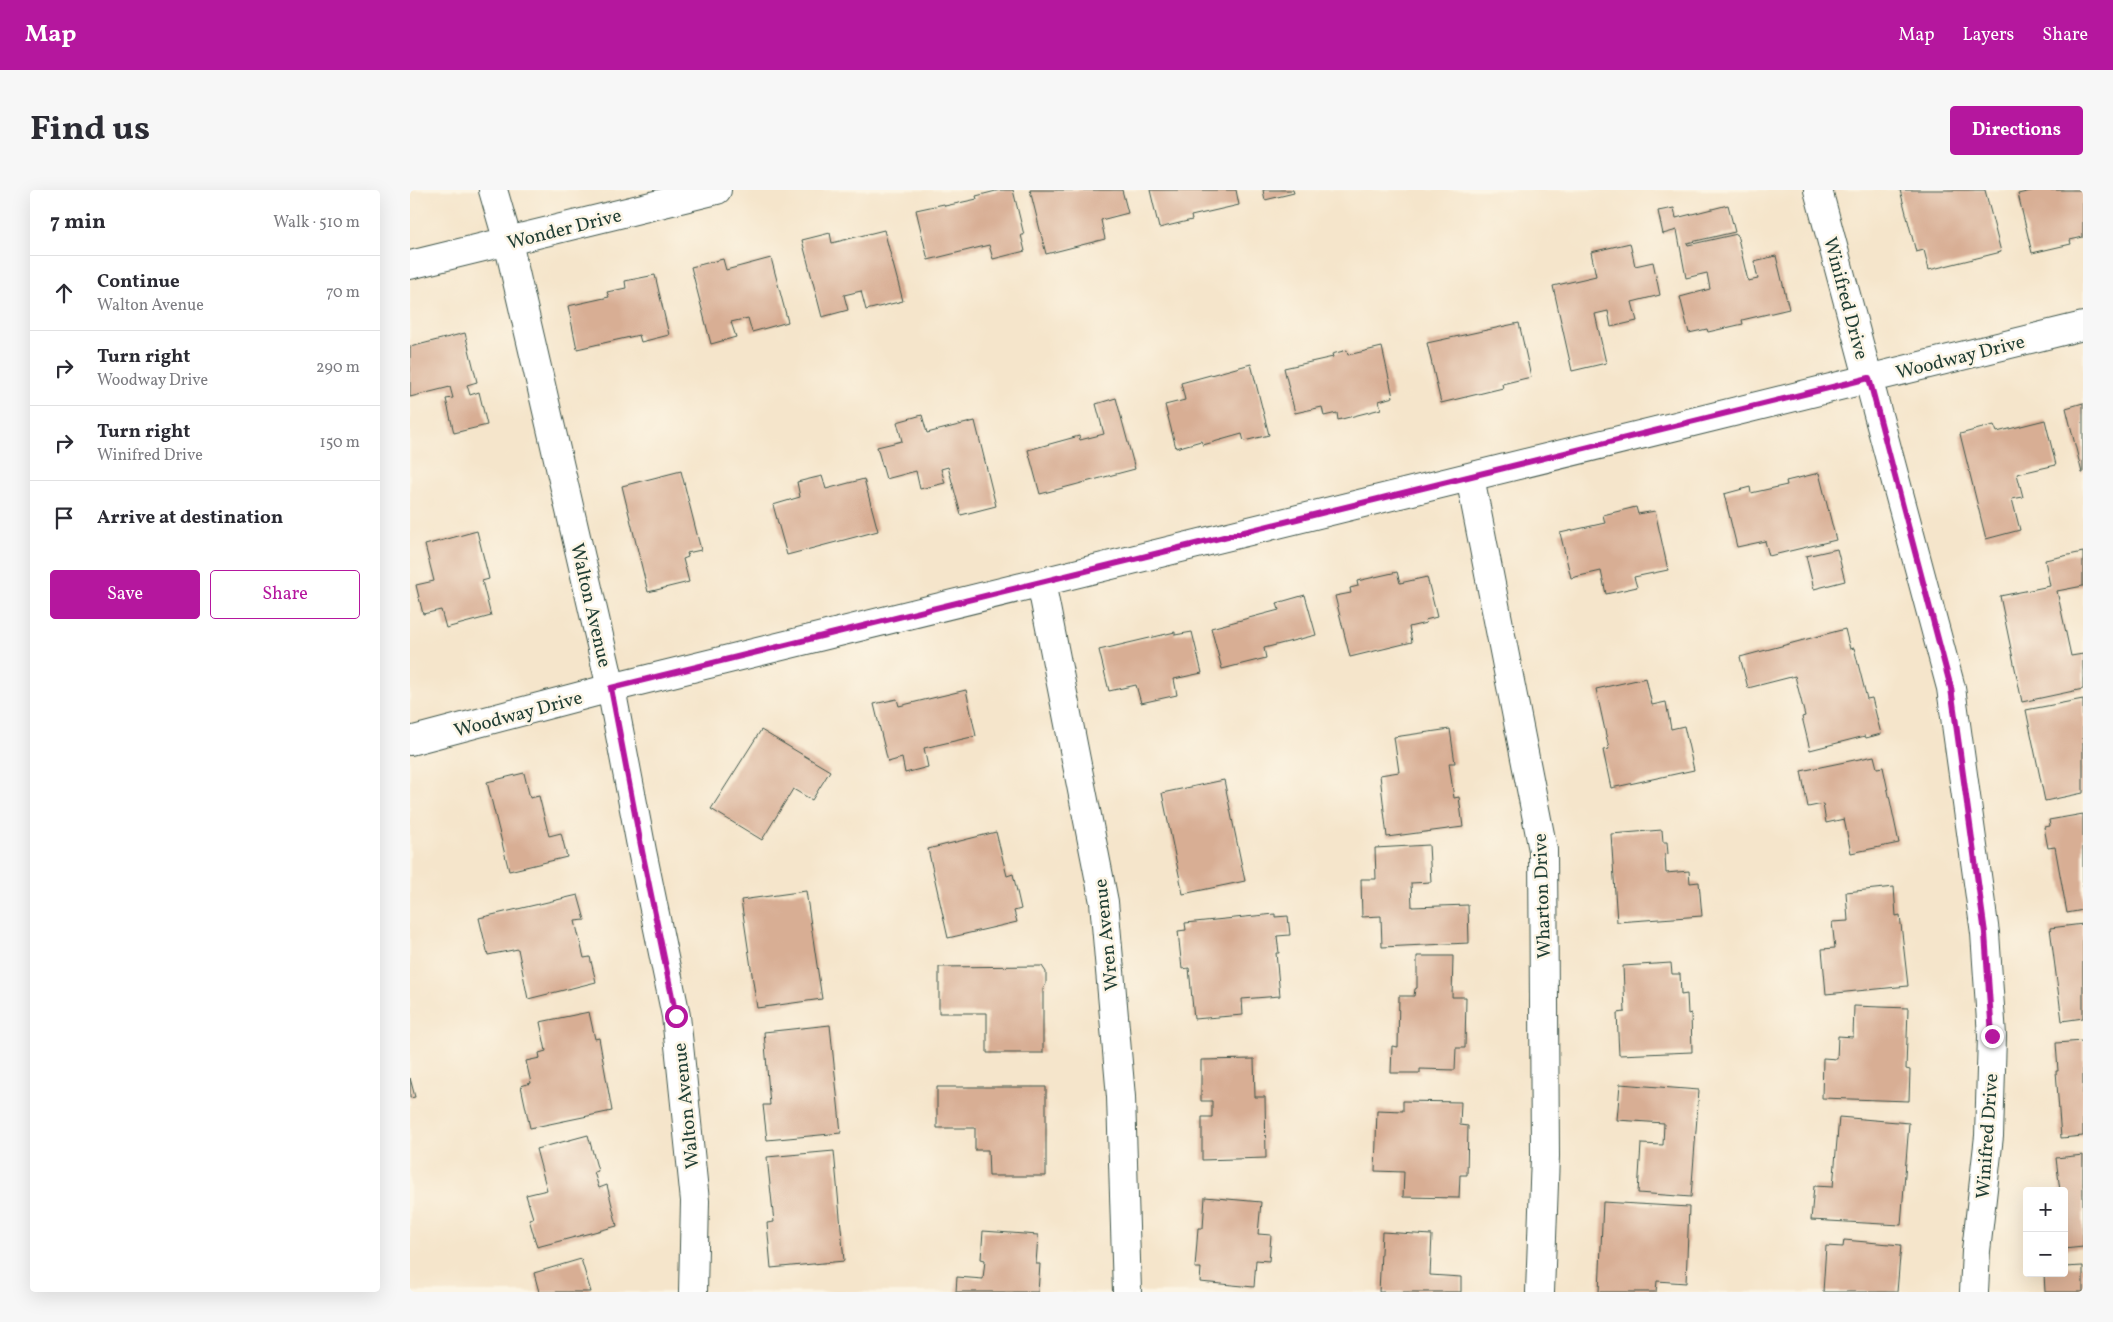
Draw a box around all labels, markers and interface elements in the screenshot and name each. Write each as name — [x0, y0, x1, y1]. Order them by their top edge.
text: Map — [25, 18, 76, 52]
text: Map — [1898, 23, 1934, 48]
text: Layers — [1962, 23, 2014, 48]
text: Share — [2042, 23, 2088, 48]
text: Find us — [30, 106, 150, 154]
button: Directions — [1950, 106, 2083, 155]
street label: Wonder Drive — [505, 203, 624, 257]
text: 7 min — [50, 208, 106, 237]
text: Walk · 510 m — [273, 212, 360, 234]
street label: Winifred Drive — [1816, 234, 1874, 363]
text: Continue — [97, 269, 180, 295]
icon: ahead — [50, 279, 78, 307]
text: 70 m — [326, 282, 360, 304]
text: Walton Avenue — [97, 295, 204, 317]
street label: Woodway Drive — [1893, 329, 2028, 387]
text: Turn right — [97, 344, 190, 370]
icon: right — [50, 354, 78, 382]
text: 290 m — [316, 357, 360, 379]
text: Woodway Drive — [97, 370, 208, 392]
text: Turn right — [97, 419, 190, 445]
icon: right — [50, 429, 78, 457]
text: 150 m — [319, 432, 360, 454]
text: Winifred Drive — [97, 445, 203, 467]
icon: arrive — [50, 504, 78, 532]
text: Arrive at destination — [97, 505, 283, 531]
street label: Walton Avenue — [563, 541, 617, 670]
button: Save — [50, 570, 200, 619]
button: Share — [210, 570, 360, 619]
street label: Woodway Drive — [451, 685, 586, 745]
street label: Wharton Drive — [1528, 833, 1558, 959]
street label: Wren Avenue — [1088, 878, 1126, 992]
route start — [665, 1005, 688, 1028]
route end — [1981, 1025, 2004, 1048]
street label: Walton Avenue — [667, 1041, 707, 1170]
street label: Winifred Drive — [1971, 1073, 2005, 1200]
map controls — [2023, 1187, 2068, 1277]
button: + — [2023, 1187, 2068, 1232]
button: − — [2023, 1232, 2068, 1277]

